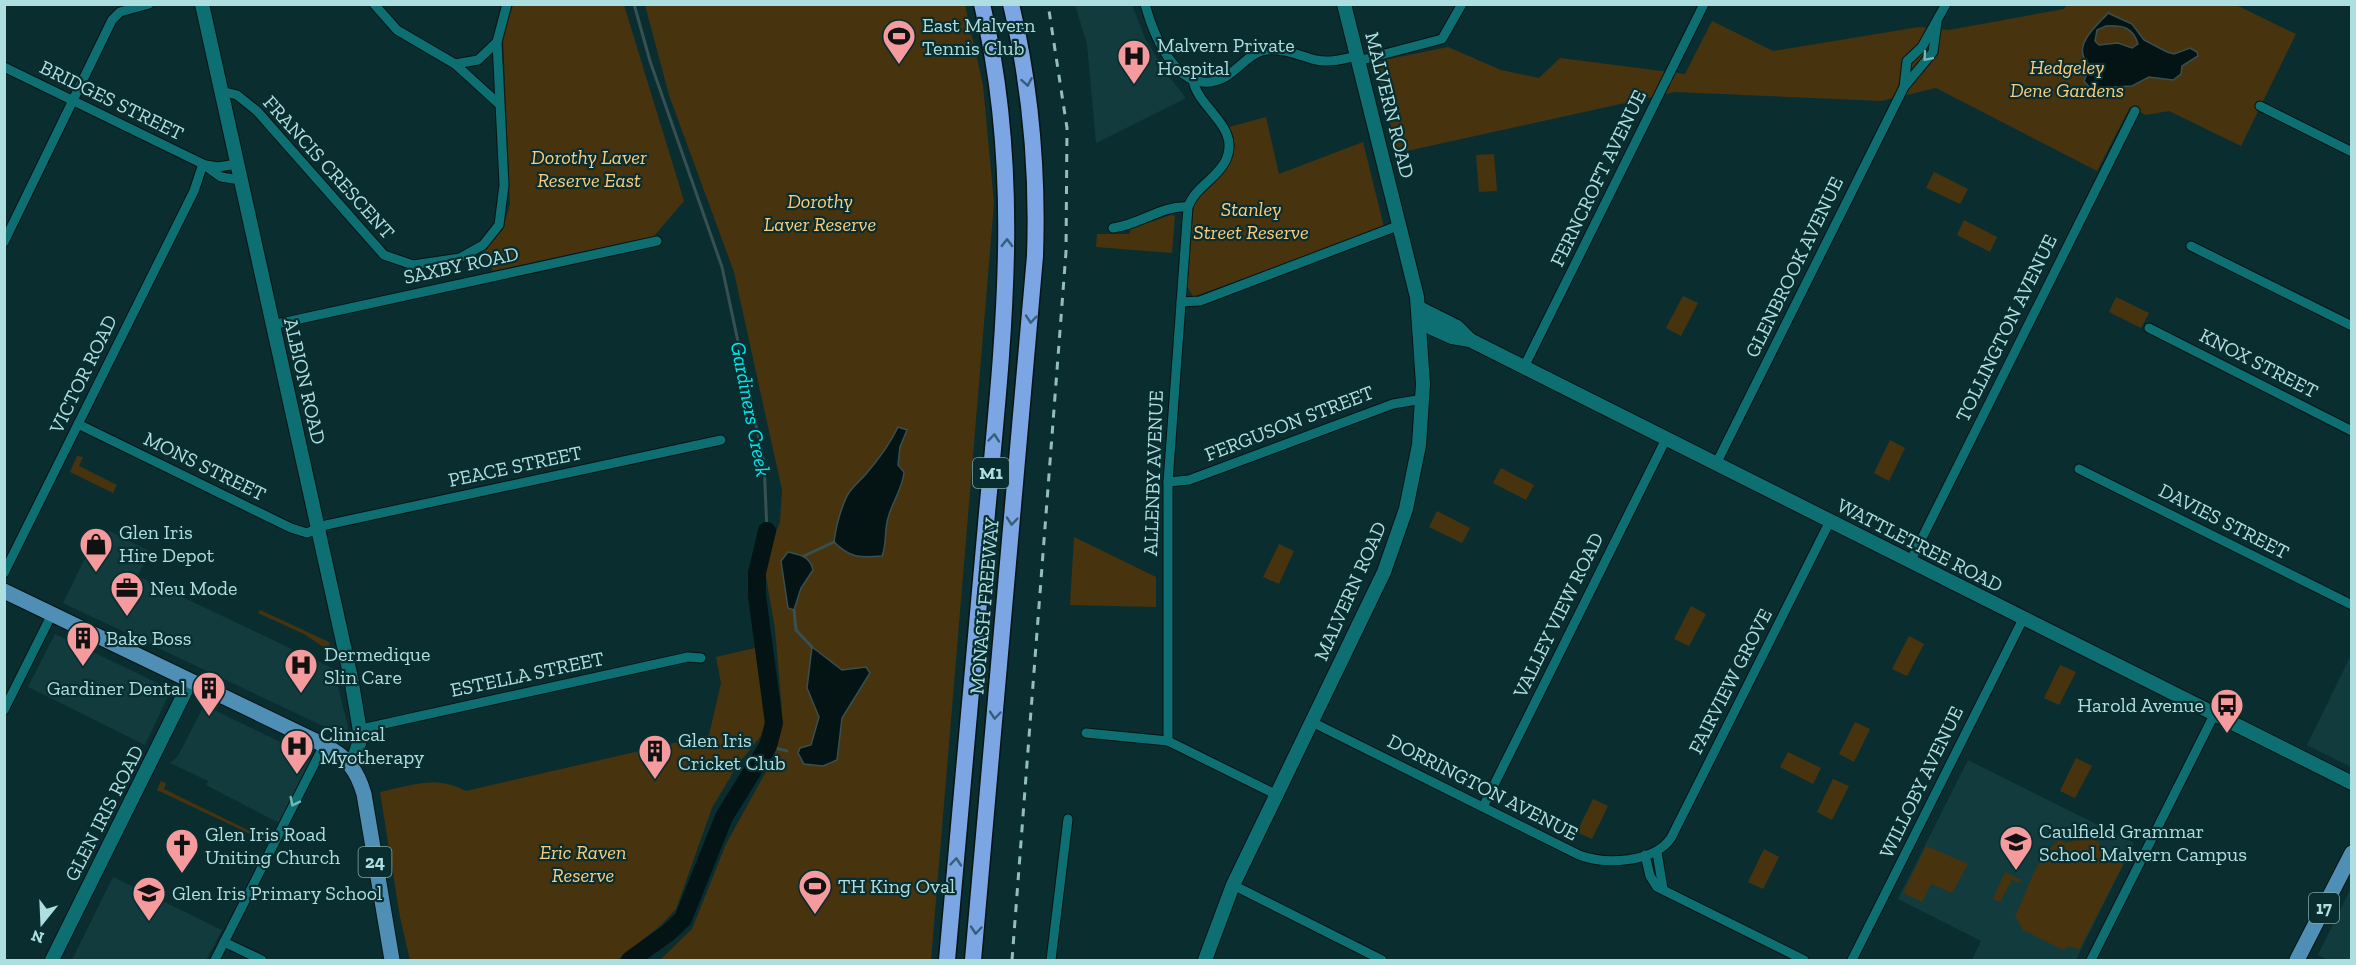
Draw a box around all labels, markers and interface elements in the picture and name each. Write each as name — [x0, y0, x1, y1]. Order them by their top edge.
place label: East Malvern Tennis Club — [922, 13, 1036, 60]
sports icon: East Malvern Tennis Club — [881, 18, 917, 65]
street label: MALVERN ROAD — [1360, 29, 1420, 181]
place label: Malvern Private Hospital — [1157, 33, 1295, 80]
hospital icon: Malvern Private Hospital — [1116, 38, 1152, 85]
one-way arrow — [1923, 50, 1934, 61]
street label: BRIDGES STREET — [36, 55, 188, 145]
park label: Hedgeley Dene Gardens — [2010, 55, 2124, 102]
one-way arrow — [1020, 77, 1033, 87]
street label: FERNCROFT AVENUE — [1545, 86, 1651, 270]
street label: FRANCIS CRESCENT — [258, 90, 400, 244]
park label: Dorothy Laver Reserve East — [531, 145, 647, 192]
street label: GLENBROOK AVENUE — [1740, 173, 1848, 361]
park label: Dorothy Laver Reserve — [764, 189, 876, 236]
park label: Stanley Street Reserve — [1193, 197, 1309, 244]
street label: TOLLINGTON AVENUE — [1950, 230, 2062, 426]
one-way arrow — [1001, 239, 1014, 248]
street label: SAXBY ROAD — [401, 241, 521, 289]
street label: VICTOR ROAD — [44, 311, 122, 438]
one-way arrow — [1025, 314, 1038, 323]
street label: ALBION ROAD — [279, 315, 331, 447]
street label: KNOX STREET — [2196, 323, 2322, 403]
water label: Gardiners Creek — [726, 339, 776, 479]
street label: FERGUSON STREET — [1201, 380, 1377, 466]
street label: ALLENBY AVENUE — [1138, 390, 1168, 556]
street label: MONS STREET — [140, 426, 270, 506]
one-way arrow — [987, 433, 1000, 442]
street label: PEACE STREET — [446, 440, 584, 492]
road number: M1 — [973, 458, 1009, 488]
street label: DAVIES STREET — [2155, 478, 2293, 564]
street label: WATTLETREE ROAD — [1833, 493, 2007, 597]
street label: MONASH FREEWAY — [964, 516, 1004, 696]
one-way arrow — [1006, 516, 1019, 525]
street label: MALVERN ROAD — [1309, 518, 1391, 664]
place label: Glen Iris Hire Depot — [119, 520, 215, 567]
shop icon: Glen Iris Hire Depot — [78, 526, 114, 573]
street label: VALLEY VIEW ROAD — [1507, 529, 1608, 702]
office icon: Neu Mode — [109, 570, 145, 617]
place label: Neu Mode — [150, 576, 237, 600]
street label: FAIRVIEW GROVE — [1683, 604, 1777, 758]
building icon: Bake Boss — [65, 620, 101, 667]
place label: Bake Boss — [106, 626, 192, 650]
place label: Dermedique Slin Care — [324, 642, 430, 689]
street label: ESTELLA STREET — [448, 646, 606, 702]
hospital icon: Dermedique Slin Care — [283, 647, 319, 694]
building icon: Gardiner Dental — [191, 670, 227, 717]
place label: Gardiner Dental — [47, 676, 186, 700]
bus stop icon: Harold Avenue — [2209, 687, 2245, 734]
place label: Harold Avenue — [2077, 693, 2204, 717]
street label: WILLOBY AVENUE — [1874, 702, 1968, 862]
one-way arrow — [989, 710, 1002, 719]
place label: Clinical Myotherapy — [320, 722, 425, 769]
hospital icon: Clinical Myotherapy — [279, 728, 315, 775]
place label: Glen Iris Cricket Club — [678, 728, 786, 775]
street label: DORRINGTON AVENUE — [1384, 729, 1582, 845]
building icon: Glen Iris Cricket Club — [637, 733, 673, 780]
street label: GLEN IRIS ROAD — [59, 741, 149, 885]
one-way arrow — [290, 795, 302, 806]
place label: Caulfield Grammar School Malvern Campus — [2039, 819, 2247, 866]
place label: Glen Iris Road Uniting Church — [205, 822, 341, 869]
school or university icon: Caulfield Grammar School Malvern Campus — [1998, 824, 2034, 871]
church icon: Glen Iris Road Uniting Church — [164, 827, 200, 874]
park label: Eric Raven Reserve — [539, 840, 627, 887]
road number: 24 — [358, 847, 392, 877]
one-way arrow — [949, 858, 962, 867]
sports icon: TH King Oval — [797, 868, 833, 915]
place label: TH King Oval — [838, 874, 955, 898]
school or university icon: Glen Iris Primary School — [131, 875, 167, 922]
place label: Glen Iris Primary School — [172, 881, 382, 905]
north arrow — [12, 893, 72, 953]
road number: 17 — [2309, 893, 2339, 923]
one-way arrow — [970, 925, 983, 935]
text: N — [29, 926, 46, 948]

